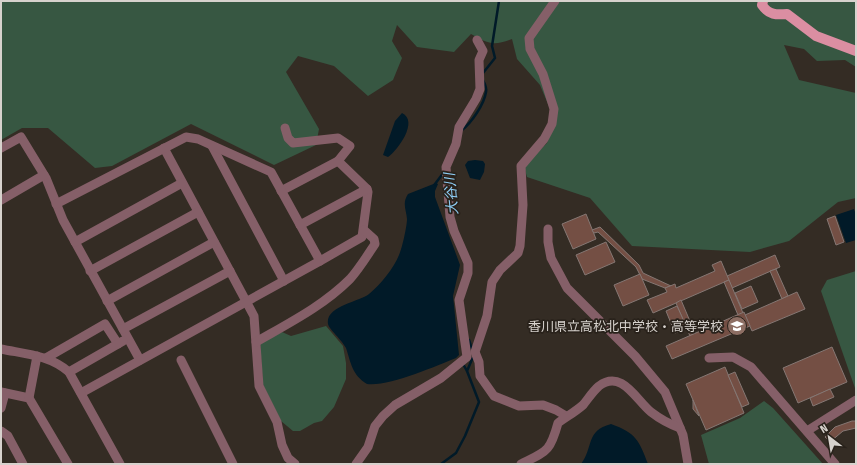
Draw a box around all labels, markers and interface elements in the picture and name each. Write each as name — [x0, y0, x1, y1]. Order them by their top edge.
water label: 大谷川 — [441, 170, 462, 216]
school or university icon: 香川県立高松北中学校・高等学校 — [726, 315, 748, 337]
place label: 香川県立高松北中学校・高等学校 — [528, 319, 723, 334]
north arrow — [809, 417, 849, 457]
text: N — [818, 422, 830, 436]

